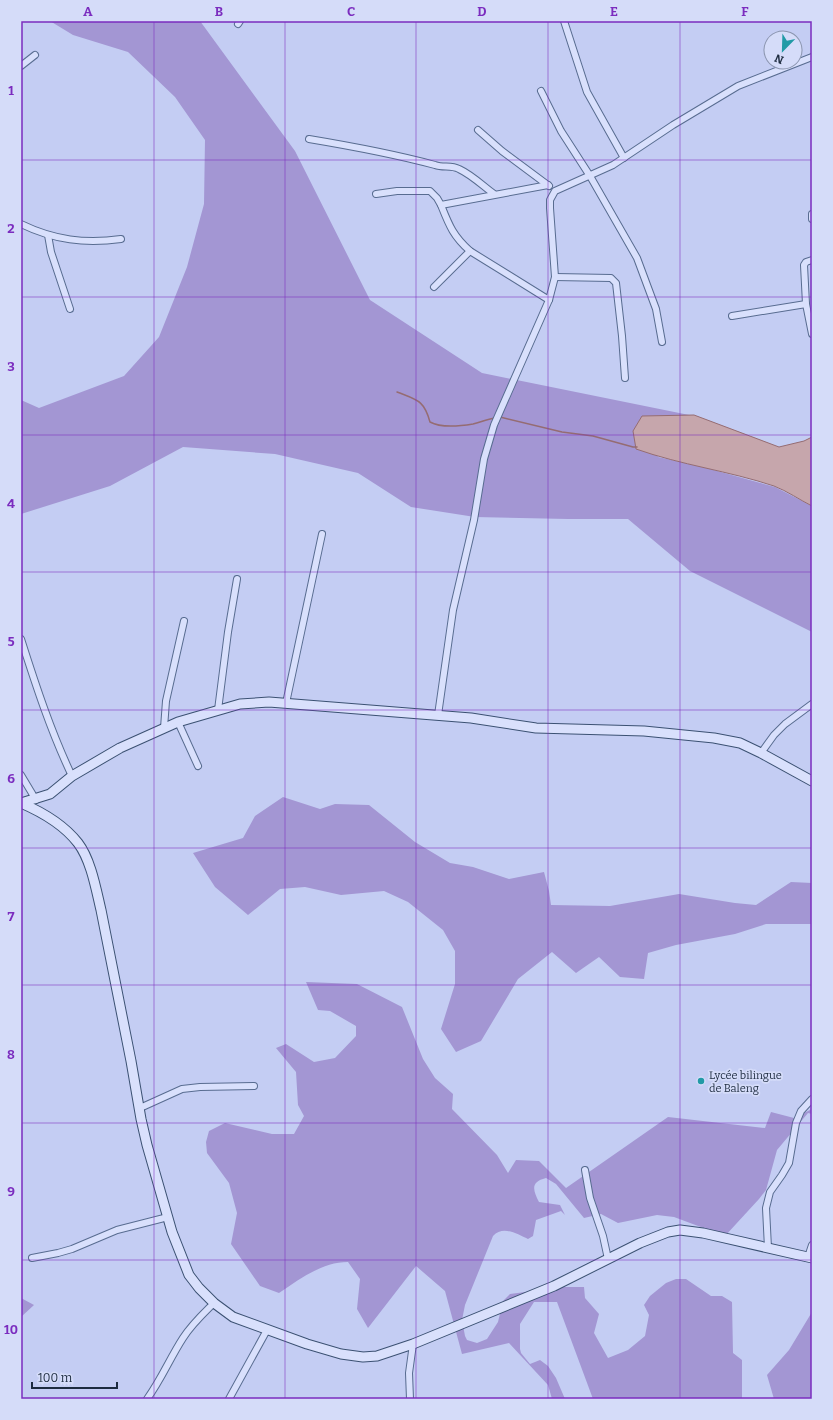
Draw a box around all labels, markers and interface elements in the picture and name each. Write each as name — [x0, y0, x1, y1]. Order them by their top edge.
text: A — [83, 4, 93, 19]
text: B — [215, 4, 223, 19]
text: C — [347, 4, 355, 19]
text: D — [477, 4, 487, 19]
text: E — [610, 4, 618, 19]
text: F — [741, 4, 749, 19]
north arrow — [763, 30, 803, 70]
text: N — [772, 51, 786, 66]
text: 1 — [8, 83, 14, 98]
text: 2 — [7, 221, 15, 236]
text: 3 — [7, 359, 15, 374]
text: 4 — [7, 496, 15, 511]
text: 5 — [7, 634, 15, 649]
text: 6 — [7, 771, 15, 786]
text: 7 — [8, 909, 15, 924]
text: 8 — [7, 1047, 15, 1062]
place label: Lycée bilingue de Baleng — [709, 1069, 782, 1095]
marker: Lycée bilingue de Baleng — [696, 1076, 706, 1086]
text: 9 — [7, 1184, 15, 1199]
text: 10 — [4, 1322, 18, 1337]
scale bar — [32, 1364, 117, 1390]
text: 100 m — [38, 1371, 73, 1385]

